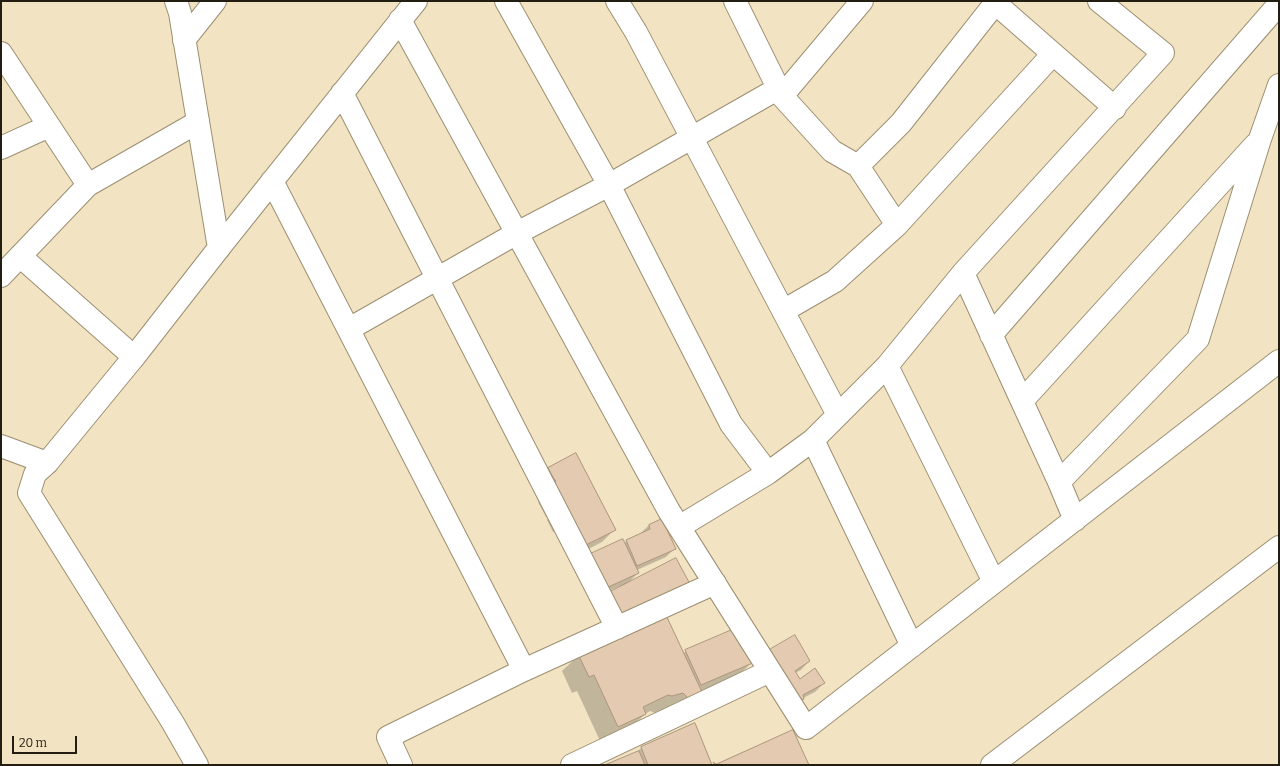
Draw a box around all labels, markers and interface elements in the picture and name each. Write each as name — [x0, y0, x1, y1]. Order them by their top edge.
scale bar — [14, 728, 79, 754]
text: 20 m — [19, 736, 47, 750]

